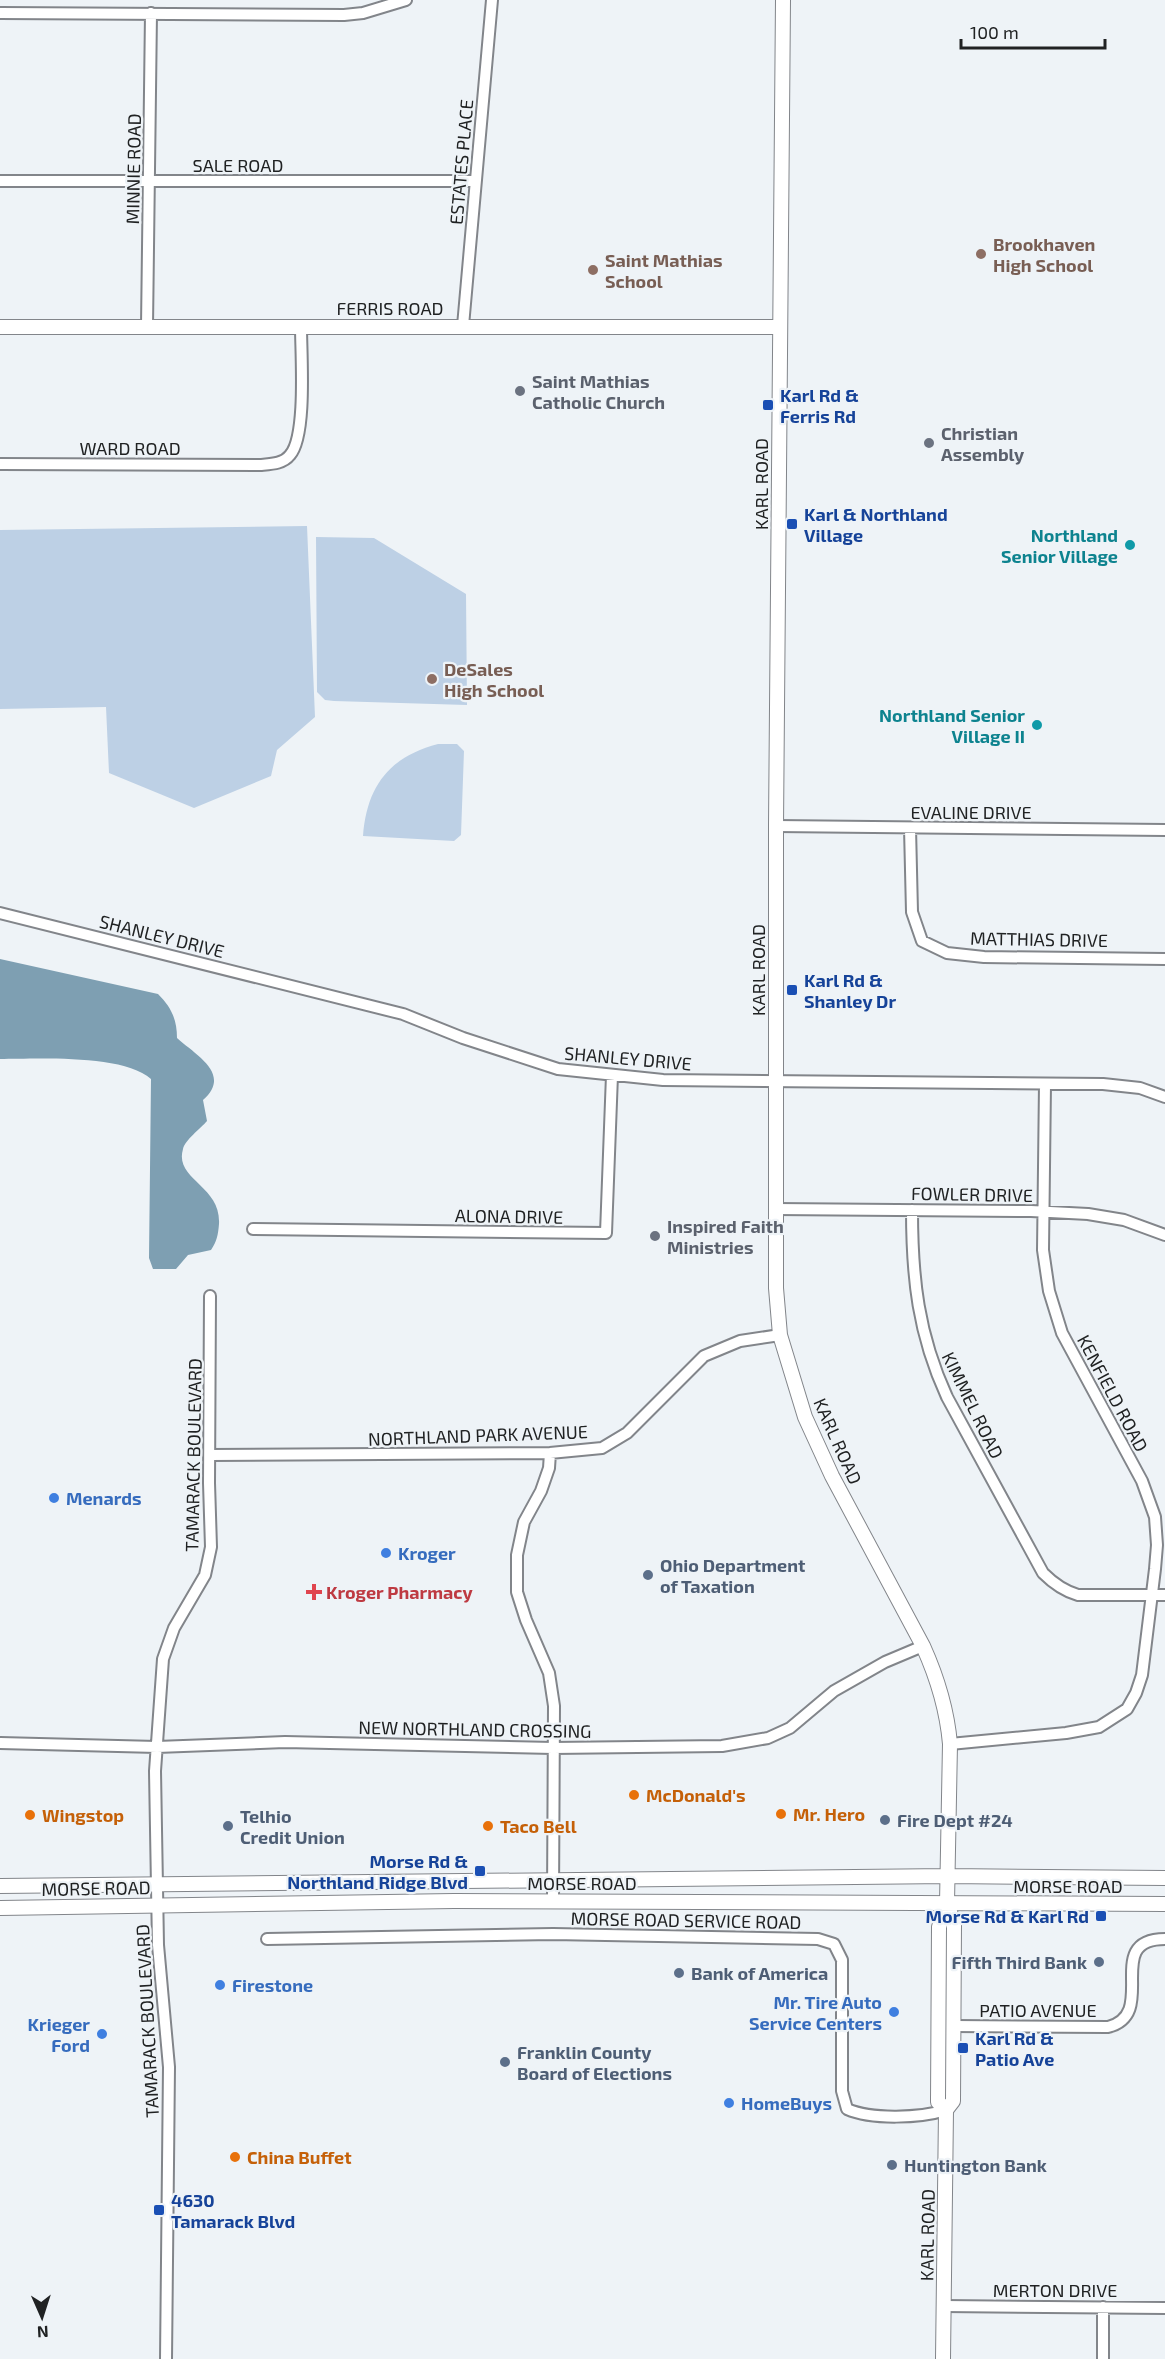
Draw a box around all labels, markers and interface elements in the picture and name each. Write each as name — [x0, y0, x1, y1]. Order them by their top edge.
scale bar — [961, 12, 1105, 50]
text: 100 m — [970, 21, 1019, 43]
street label: ESTATES PLACE — [445, 98, 477, 226]
street label: MINNIE ROAD — [121, 113, 145, 225]
street label: SALE ROAD — [193, 154, 283, 176]
place label: Brookhaven High School — [993, 233, 1095, 276]
marker: Brookhaven High School — [974, 247, 988, 261]
place label: Saint Mathias School — [605, 249, 723, 292]
marker: Saint Mathias School — [586, 263, 600, 277]
street label: FERRIS ROAD — [336, 297, 444, 319]
place label: Saint Mathias Catholic Church — [532, 370, 665, 413]
marker: Saint Mathias Catholic Church — [513, 384, 527, 398]
place label: Karl Rd & Ferris Rd — [780, 384, 859, 427]
marker: Karl Rd & Ferris Rd — [761, 398, 775, 412]
place label: Christian Assembly — [941, 422, 1025, 465]
marker: Christian Assembly — [922, 436, 936, 450]
street label: WARD ROAD — [79, 437, 181, 459]
street label: KARL ROAD — [750, 438, 772, 530]
place label: Karl & Northland Village — [804, 503, 948, 546]
marker: Karl & Northland Village — [785, 517, 799, 531]
place label: Northland Senior Village — [1001, 524, 1118, 567]
marker: Northland Senior Village — [1123, 538, 1137, 552]
place label: DeSales High School — [444, 658, 544, 701]
marker: DeSales High School — [425, 672, 439, 686]
place label: Northland Senior Village II — [879, 704, 1025, 747]
marker: Northland Senior Village II — [1030, 718, 1044, 732]
street label: EVALINE DRIVE — [910, 801, 1032, 823]
street label: SHANLEY DRIVE — [97, 910, 227, 962]
street label: KARL ROAD — [747, 924, 769, 1016]
street label: MATTHIAS DRIVE — [970, 927, 1108, 951]
place label: Karl Rd & Shanley Dr — [804, 969, 896, 1012]
marker: Karl Rd & Shanley Dr — [785, 983, 799, 997]
street label: SHANLEY DRIVE — [563, 1041, 693, 1075]
street label: FOWLER DRIVE — [911, 1182, 1033, 1206]
street label: ALONA DRIVE — [455, 1204, 563, 1228]
place label: Inspired Faith Ministries — [667, 1215, 784, 1258]
marker: Inspired Faith Ministries — [648, 1229, 662, 1243]
street label: KENFIELD ROAD — [1073, 1331, 1153, 1455]
street label: KIMMEL ROAD — [938, 1348, 1008, 1462]
street label: TAMARACK BOULEVARD — [180, 1358, 206, 1552]
street label: KARL ROAD — [809, 1394, 867, 1488]
street label: NORTHLAND PARK AVENUE — [368, 1420, 588, 1450]
place label: Menards — [66, 1487, 142, 1509]
marker: Menards — [47, 1491, 61, 1505]
place label: Kroger — [398, 1542, 456, 1564]
marker: Kroger — [379, 1546, 393, 1560]
place label: Ohio Department of Taxation — [660, 1554, 806, 1597]
marker: Ohio Department of Taxation — [641, 1568, 655, 1582]
place label: Kroger Pharmacy — [326, 1581, 473, 1603]
marker: Kroger Pharmacy — [307, 1585, 321, 1599]
street label: NEW NORTHLAND CROSSING — [358, 1716, 592, 1742]
place label: McDonald's — [646, 1784, 746, 1806]
marker: McDonald's — [627, 1788, 641, 1802]
place label: Mr. Hero — [793, 1803, 865, 1825]
place label: Wingstop — [42, 1804, 124, 1826]
place label: Telhio Credit Union — [240, 1805, 345, 1848]
marker: Mr. Hero — [774, 1807, 788, 1821]
marker: Wingstop — [23, 1808, 37, 1822]
place label: Fire Dept #24 — [897, 1809, 1013, 1831]
marker: Fire Dept #24 — [878, 1813, 892, 1827]
place label: Taco Bell — [500, 1815, 577, 1837]
marker: Telhio Credit Union — [221, 1819, 235, 1833]
marker: Taco Bell — [481, 1819, 495, 1833]
place label: Morse Rd & Northland Ridge Blvd — [287, 1850, 468, 1893]
marker: Morse Rd & Northland Ridge Blvd — [473, 1864, 487, 1878]
street label: MORSE ROAD — [527, 1872, 637, 1894]
street label: MORSE ROAD — [1013, 1875, 1123, 1897]
street label: MORSE ROAD — [41, 1876, 151, 1900]
place label: Morse Rd & Karl Rd — [926, 1905, 1089, 1927]
street label: MORSE ROAD SERVICE ROAD — [570, 1907, 802, 1933]
marker: Morse Rd & Karl Rd — [1094, 1909, 1108, 1923]
street label: TAMARACK BOULEVARD — [131, 1924, 163, 2118]
place label: Fifth Third Bank — [952, 1951, 1087, 1973]
marker: Fifth Third Bank — [1092, 1955, 1106, 1969]
place label: Bank of America — [691, 1962, 828, 1984]
marker: Bank of America — [672, 1966, 686, 1980]
place label: Firestone — [232, 1974, 313, 1996]
marker: Firestone — [213, 1978, 227, 1992]
place label: Mr. Tire Auto Service Centers — [749, 1991, 882, 2034]
street label: PATIO AVENUE — [979, 1999, 1097, 2021]
marker: Mr. Tire Auto Service Centers — [887, 2005, 901, 2019]
place label: Krieger Ford — [28, 2013, 90, 2056]
marker: Krieger Ford — [95, 2027, 109, 2041]
place label: Karl Rd & Patio Ave — [975, 2027, 1054, 2070]
place label: Franklin County Board of Elections — [517, 2041, 672, 2084]
marker: Karl Rd & Patio Ave — [956, 2041, 970, 2055]
marker: Franklin County Board of Elections — [498, 2055, 512, 2069]
place label: HomeBuys — [741, 2092, 832, 2114]
marker: HomeBuys — [722, 2096, 736, 2110]
place label: China Buffet — [247, 2146, 352, 2168]
marker: China Buffet — [228, 2150, 242, 2164]
place label: Huntington Bank — [904, 2154, 1047, 2176]
marker: Huntington Bank — [885, 2158, 899, 2172]
place label: 4630 Tamarack Blvd — [171, 2189, 295, 2232]
street label: KARL ROAD — [915, 2189, 939, 2281]
marker: 4630 Tamarack Blvd — [152, 2203, 166, 2217]
street label: MERTON DRIVE — [993, 2279, 1117, 2301]
north arrow — [12, 2287, 72, 2347]
text: N — [37, 2323, 49, 2342]

